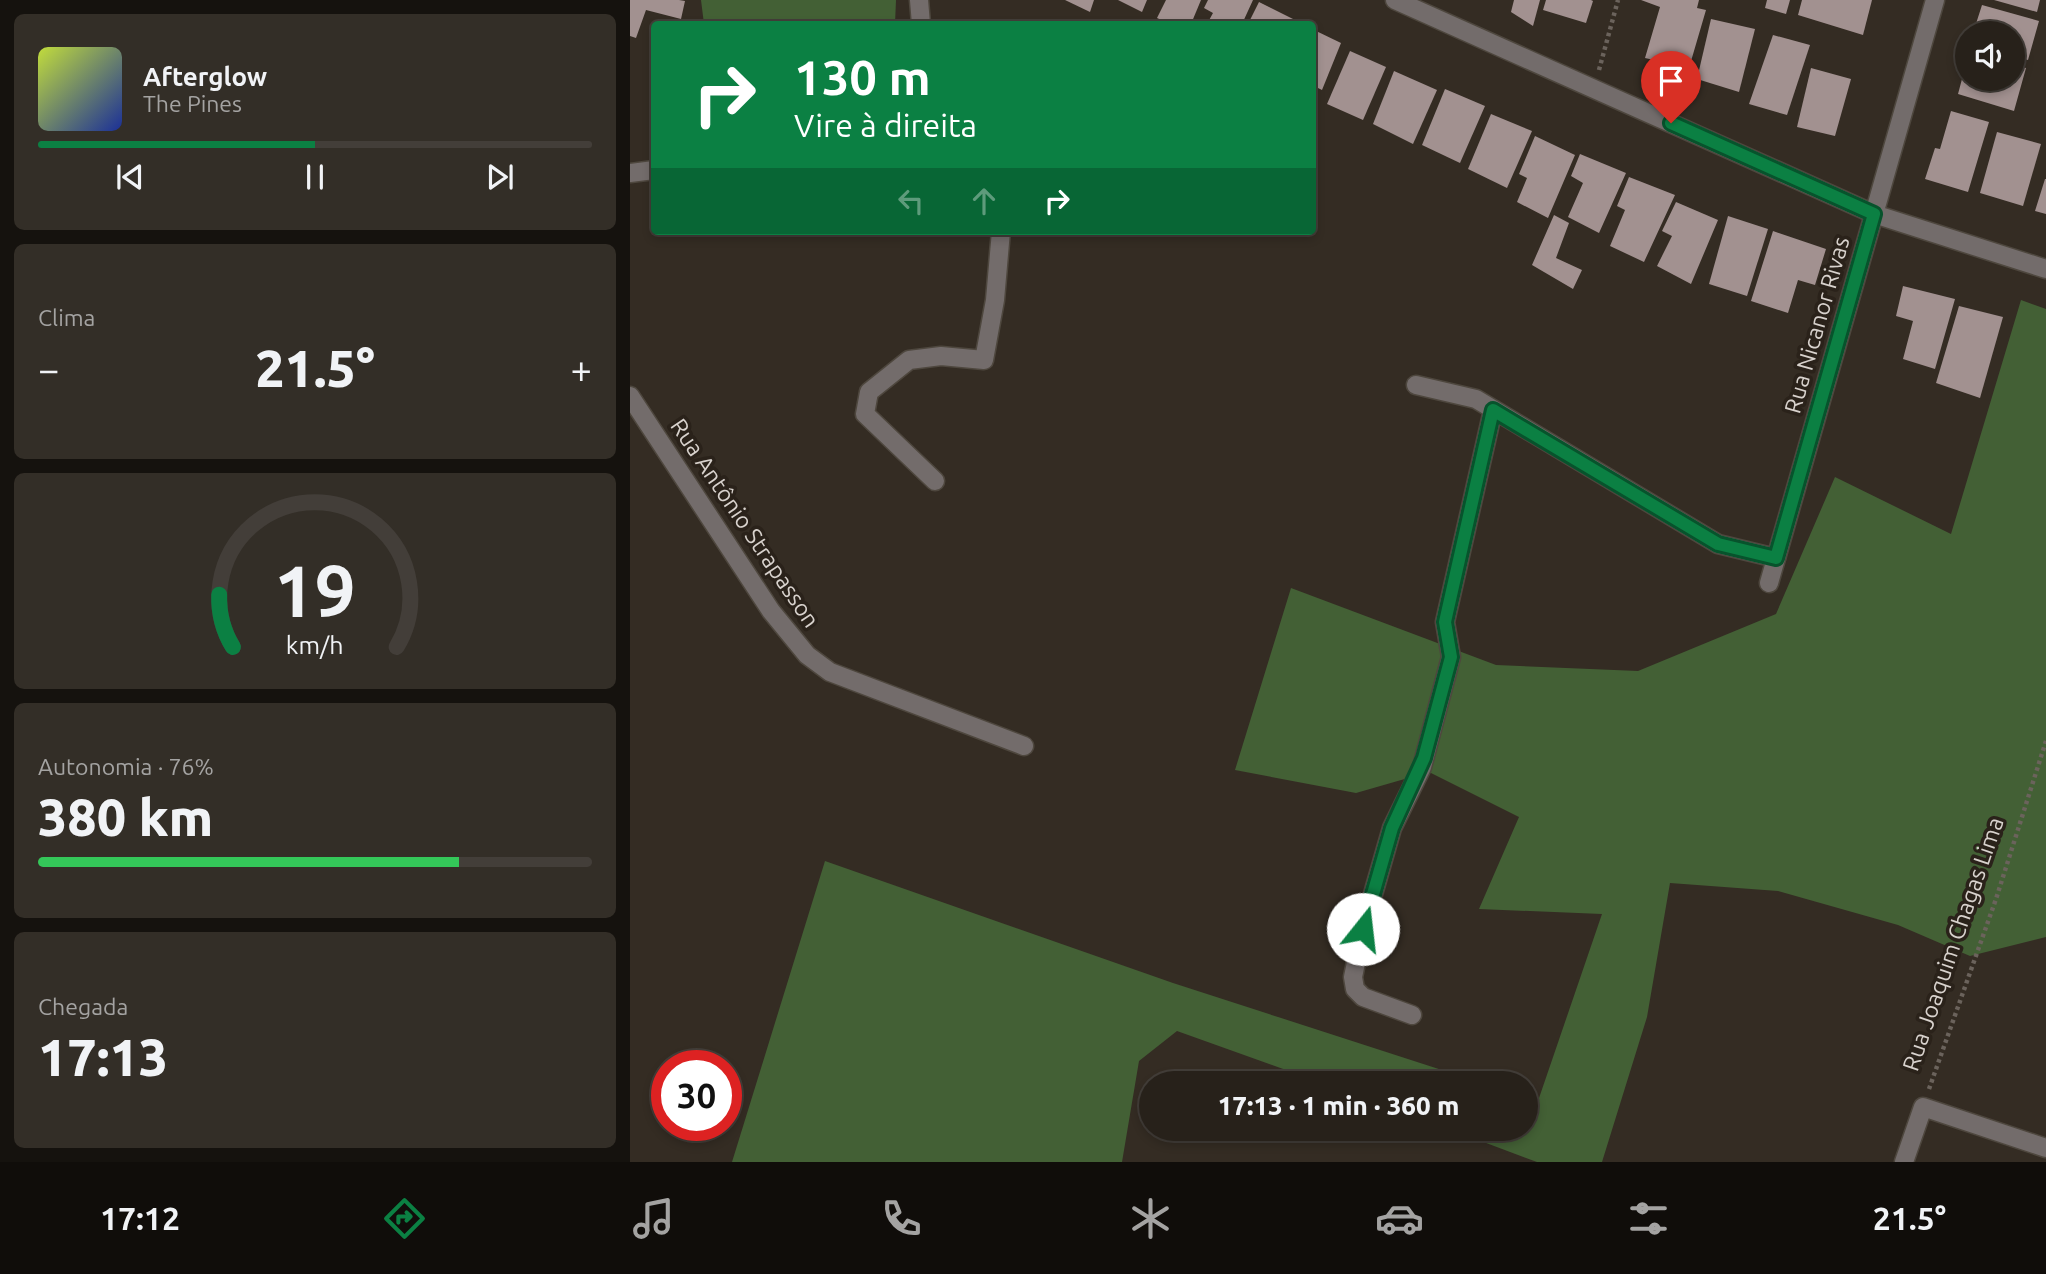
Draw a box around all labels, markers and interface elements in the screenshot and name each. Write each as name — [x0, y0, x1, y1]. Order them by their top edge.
map controls — [1955, 21, 2025, 91]
button: sound — [1955, 21, 2025, 91]
icon: right — [679, 49, 770, 140]
text: 130 m — [794, 49, 931, 104]
pin — [1641, 51, 1701, 123]
text: Afterglow — [143, 62, 267, 91]
icon: arrive — [1652, 62, 1690, 100]
text: The Pines — [143, 91, 242, 116]
text: Vire à direita — [794, 107, 977, 143]
icon: previous — [111, 158, 149, 196]
icon: pause — [296, 158, 334, 196]
icon: next — [481, 158, 519, 196]
icon: left — [892, 182, 930, 220]
icon: ahead — [965, 182, 1003, 220]
icon: right — [1038, 182, 1076, 220]
street label: Rua Nicanor Rivas — [1779, 234, 1854, 416]
text: Clima — [38, 305, 95, 330]
text: 21.5° — [255, 339, 375, 397]
text: − — [38, 348, 59, 390]
text: + — [571, 348, 592, 390]
street label: Rua Antônio Strapasson — [666, 414, 825, 632]
text: 19 — [274, 549, 356, 631]
text: km/h — [286, 631, 344, 659]
text: Autonomia · 76% — [38, 754, 214, 779]
text: 380 km — [38, 788, 213, 846]
street label: Rua Joaquim Chagas Lima — [1897, 814, 2008, 1074]
position arrow — [1326, 892, 1400, 966]
text: Chegada — [38, 994, 128, 1019]
text: 17:13 — [38, 1028, 168, 1086]
speed limit sign: 30 — [651, 1050, 742, 1141]
text: 17:13 · 1 min · 360 m — [1218, 1091, 1459, 1120]
icon: directions — [380, 1194, 429, 1243]
icon: music — [629, 1194, 678, 1243]
icon: phone — [877, 1194, 926, 1243]
icon: climate — [1126, 1194, 1175, 1243]
icon: car — [1375, 1194, 1424, 1243]
icon: filters — [1624, 1194, 1673, 1243]
text: 17:12 — [100, 1200, 180, 1236]
text: 21.5° — [1873, 1200, 1946, 1236]

